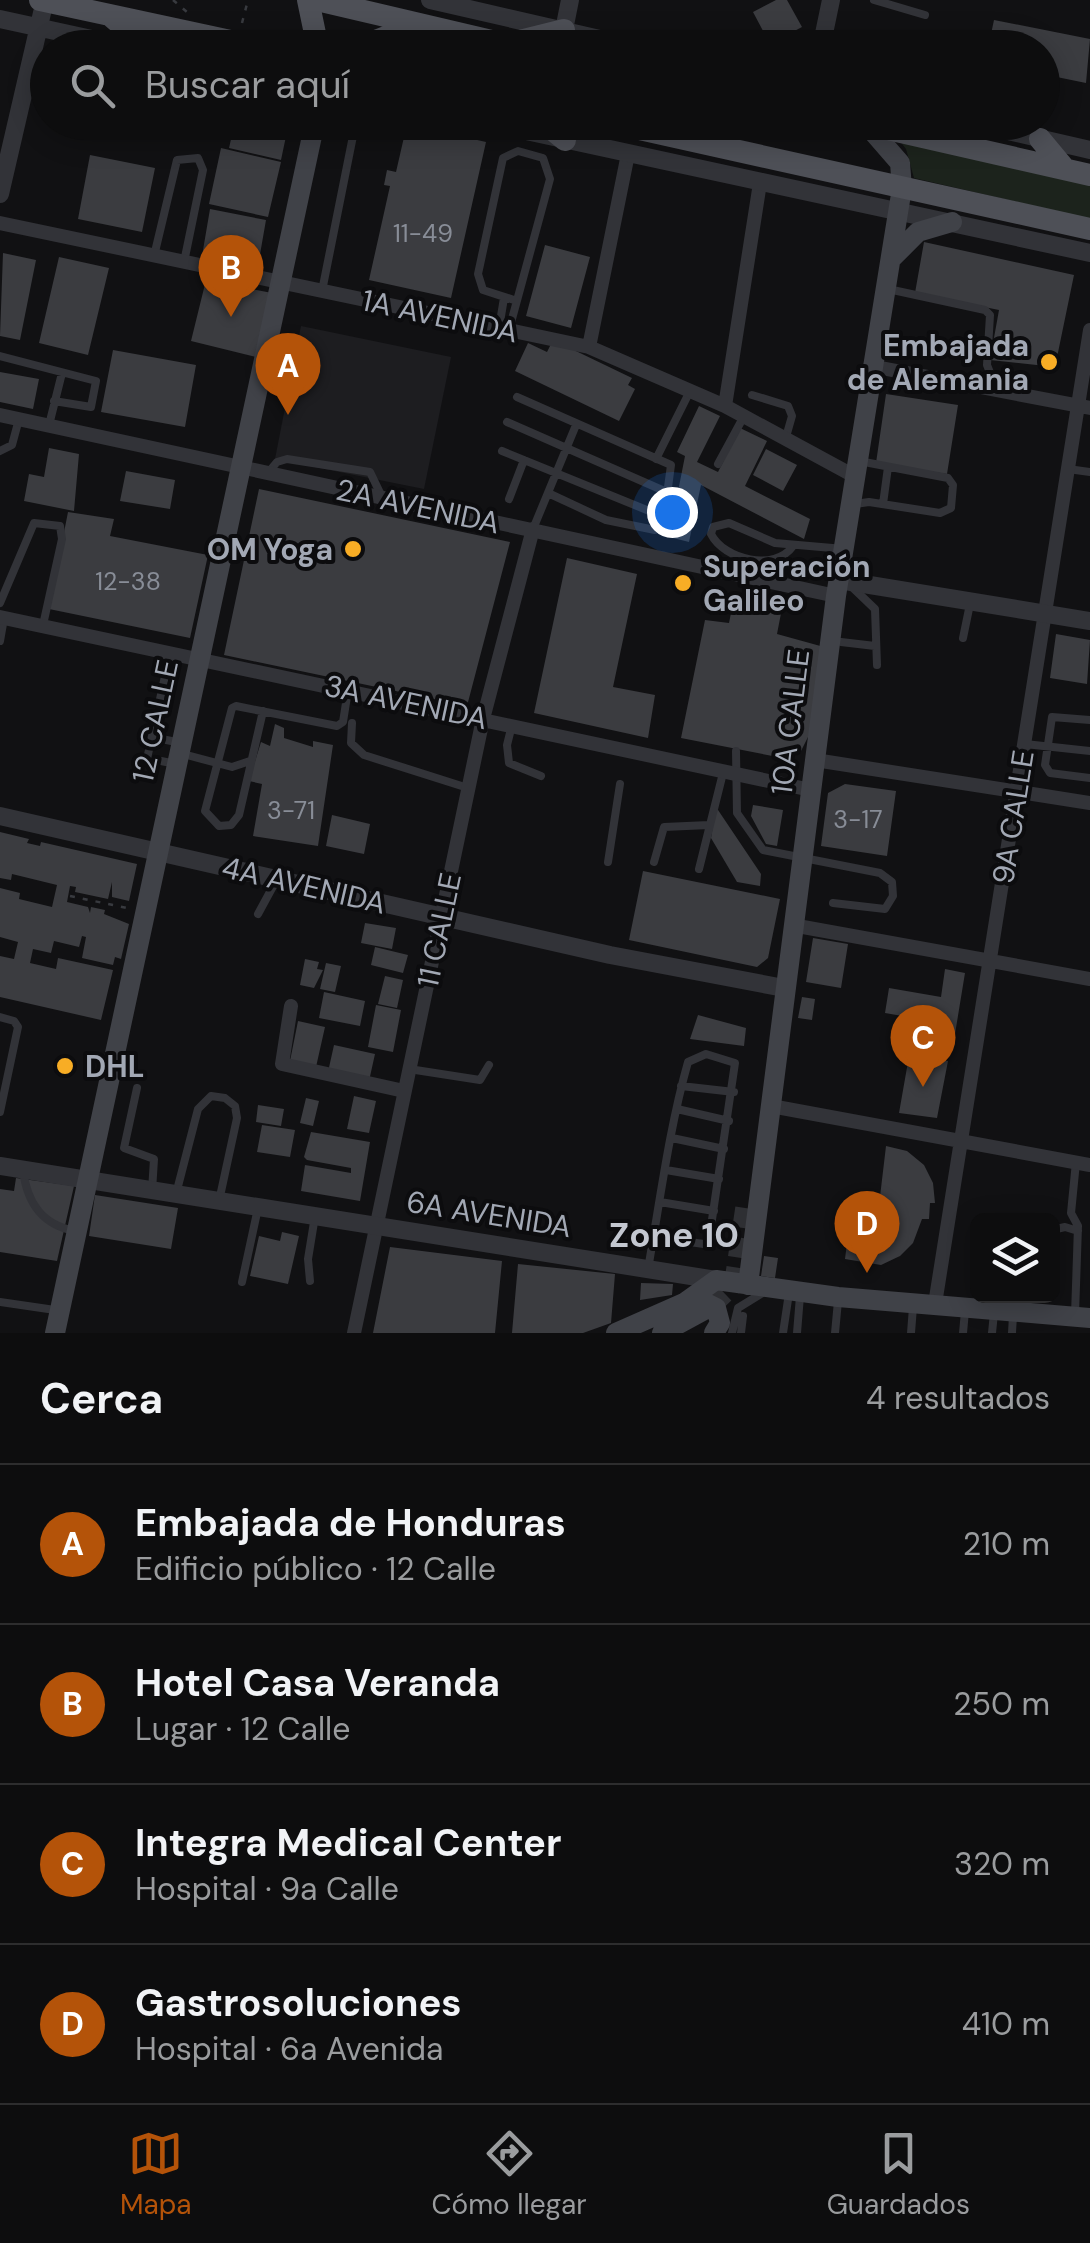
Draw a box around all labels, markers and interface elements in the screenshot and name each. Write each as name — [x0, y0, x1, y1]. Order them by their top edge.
search box — [30, 30, 1060, 140]
icon: search — [65, 58, 120, 113]
text: Buscar aquí — [145, 60, 350, 110]
house number: 11-49 — [393, 217, 453, 250]
pin: B — [198, 234, 264, 317]
street label: 1A AVENIDA — [359, 280, 521, 352]
place label: Embajada de Alemania — [847, 326, 1029, 399]
pin: A — [256, 332, 320, 415]
marker: Embajada de Alemania — [1038, 351, 1060, 373]
street label: 2A AVENIDA — [333, 470, 503, 542]
your location — [647, 487, 698, 538]
place label: OM Yoga — [207, 530, 333, 569]
marker: OM Yoga — [342, 538, 364, 560]
place label: Superación Galileo — [703, 547, 870, 620]
house number: 12-38 — [95, 565, 161, 598]
marker: Superación Galileo — [672, 572, 694, 594]
street label: 10A CALLE — [762, 647, 818, 797]
street label: 12 CALLE — [123, 656, 187, 786]
street label: 3A AVENIDA — [321, 666, 491, 738]
street label: 9A CALLE — [983, 747, 1043, 887]
house number: 3-71 — [267, 794, 315, 827]
house number: 3-17 — [833, 803, 883, 836]
street label: 4A AVENIDA — [218, 847, 390, 923]
street label: 11 CALLE — [408, 869, 470, 991]
pin: C — [890, 1004, 956, 1087]
place label: DHL — [85, 1047, 144, 1086]
marker: DHL — [54, 1055, 76, 1077]
street label: 6A AVENIDA — [404, 1182, 574, 1246]
pin: D — [834, 1190, 900, 1273]
district label: Zone 10 — [609, 1212, 739, 1258]
map controls — [970, 1213, 1060, 1303]
button: layers — [970, 1213, 1060, 1303]
text: Cerca — [40, 1371, 163, 1426]
text: 4 resultados — [866, 1377, 1050, 1419]
text: Embajada de Honduras — [135, 1498, 566, 1548]
text: A — [61, 1523, 84, 1565]
text: 210 m — [963, 1523, 1050, 1565]
text: Edificio público · 12 Calle — [135, 1548, 496, 1590]
text: Hotel Casa Veranda — [135, 1658, 500, 1708]
text: B — [62, 1683, 83, 1725]
text: 250 m — [953, 1683, 1050, 1725]
text: Lugar · 12 Calle — [135, 1708, 350, 1750]
text: Integra Medical Center — [135, 1818, 562, 1868]
text: C — [61, 1843, 84, 1885]
text: 320 m — [954, 1843, 1050, 1885]
text: Hospital · 9a Calle — [135, 1868, 399, 1910]
text: Gastrosoluciones — [135, 1978, 462, 2028]
text: D — [61, 2003, 84, 2045]
text: 410 m — [962, 2003, 1050, 2045]
text: Hospital · 6a Avenida — [135, 2028, 443, 2070]
tab: Mapa — [120, 2126, 192, 2223]
tab: Cómo llegar — [431, 2126, 587, 2223]
tab: Guardados — [827, 2126, 970, 2223]

